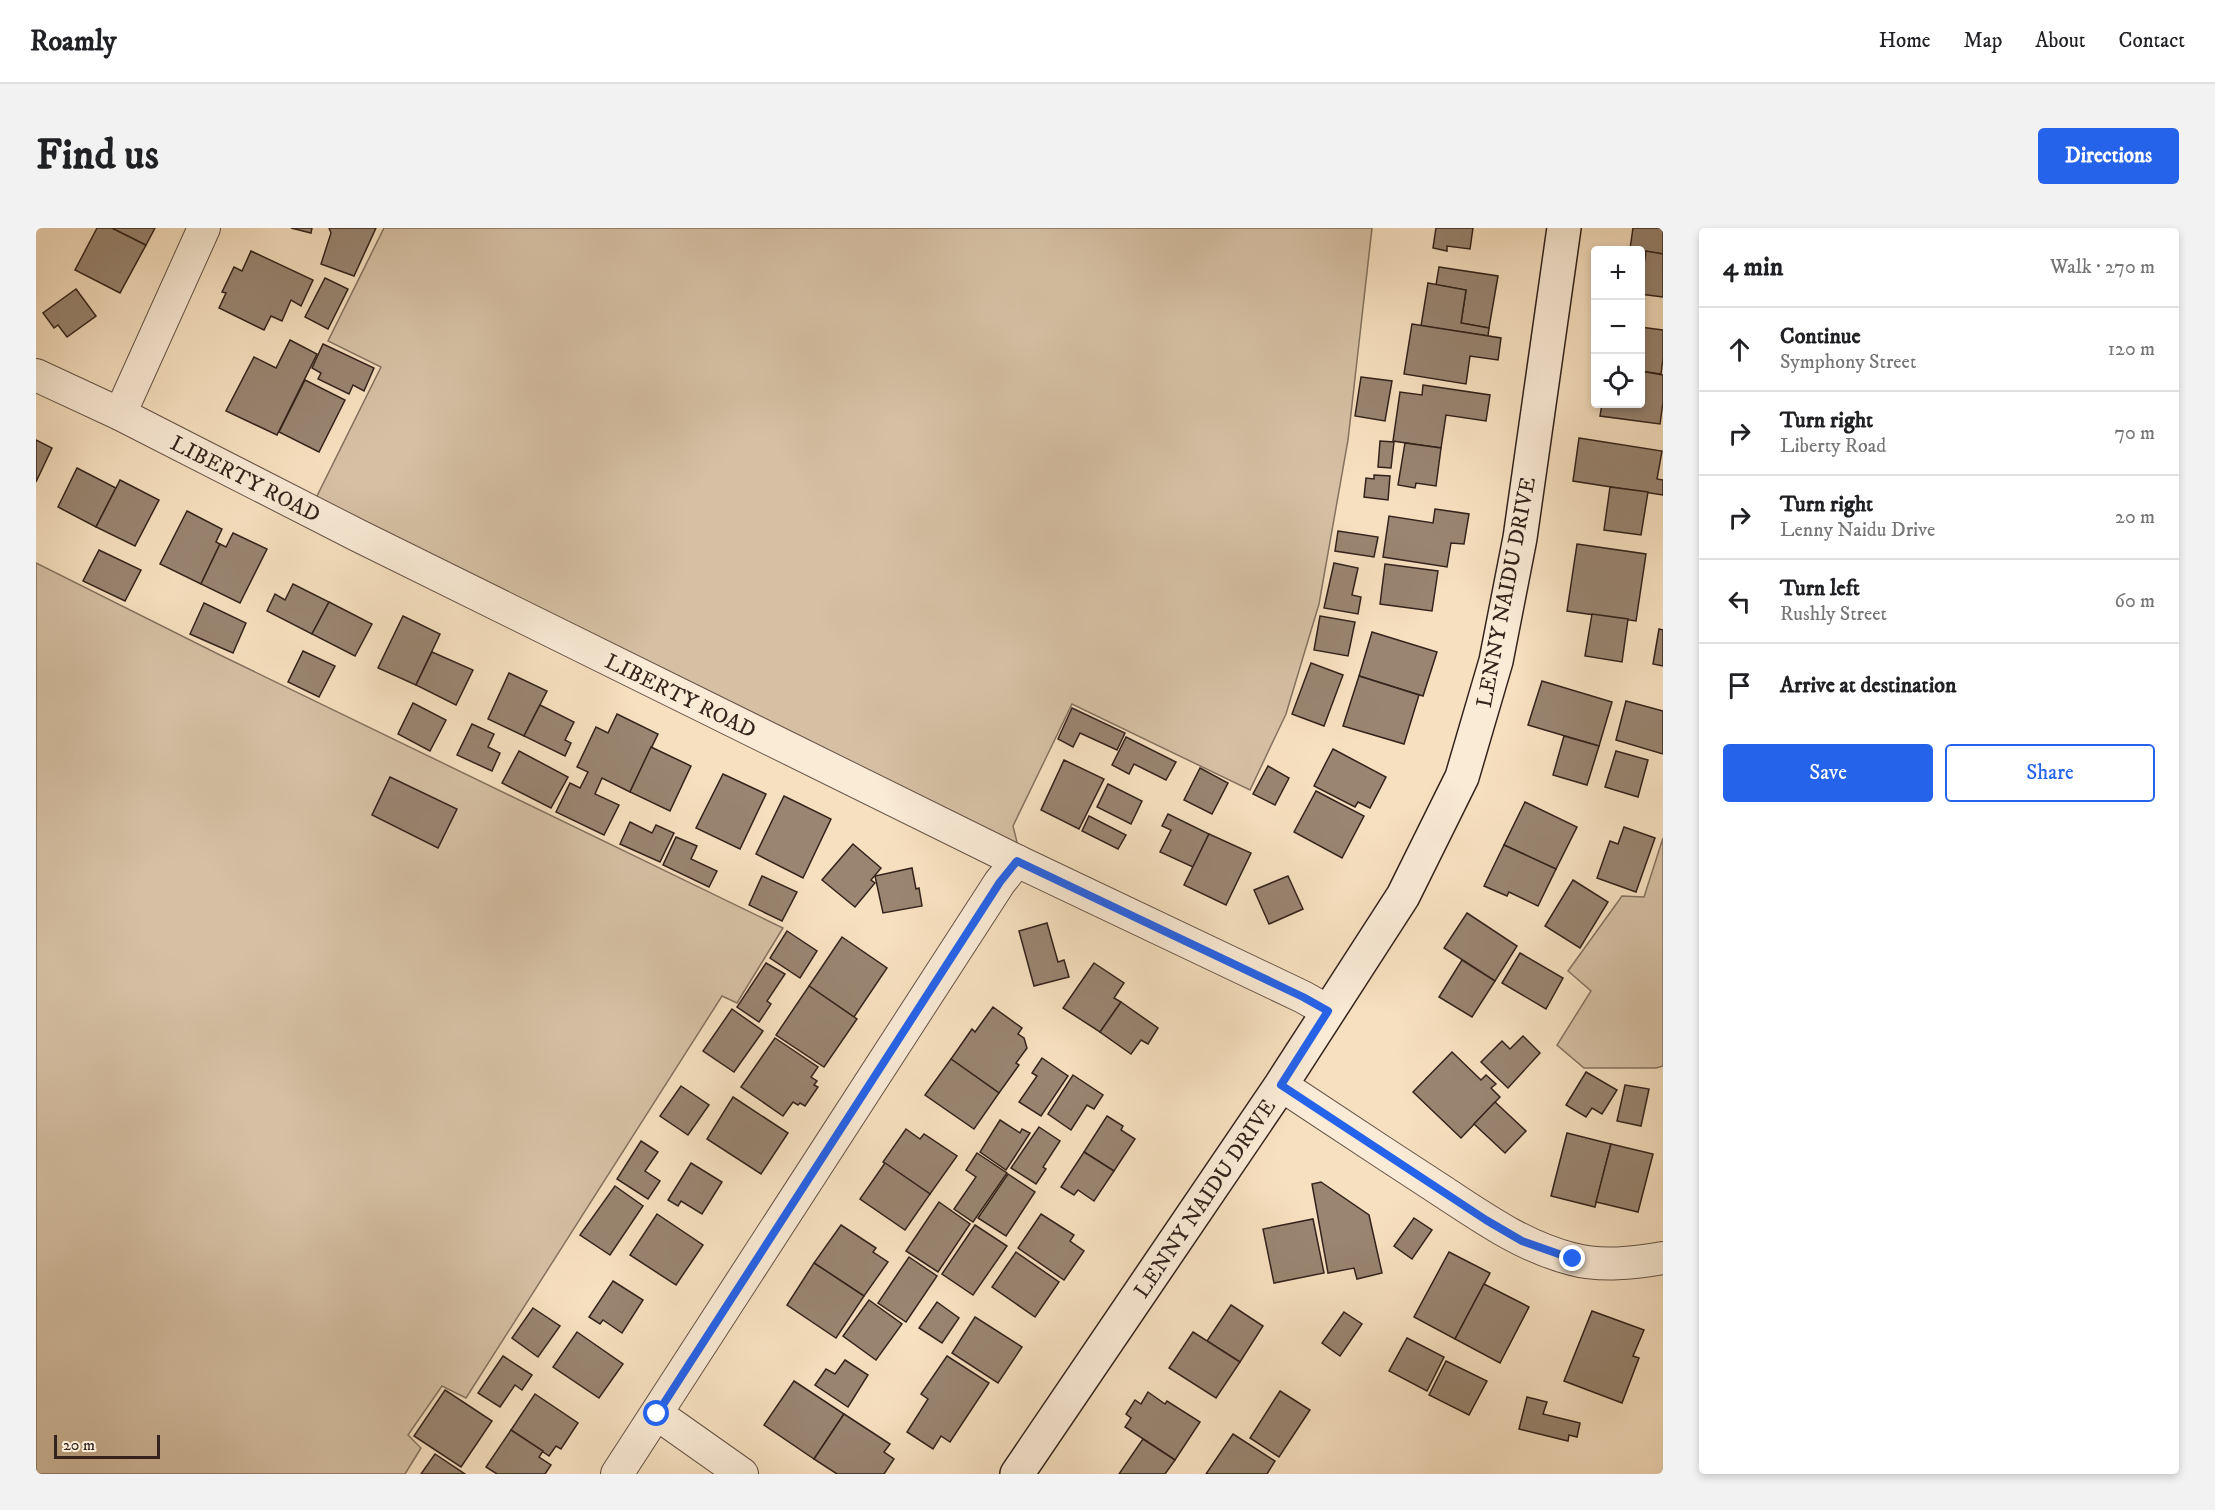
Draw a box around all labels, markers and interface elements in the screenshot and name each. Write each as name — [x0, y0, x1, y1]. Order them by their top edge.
text: Roamly — [30, 24, 116, 59]
text: Home — [1879, 28, 1931, 54]
text: Map — [1964, 28, 2002, 54]
text: About — [2035, 28, 2086, 54]
text: Contact — [2119, 28, 2185, 54]
button: Directions — [2038, 128, 2179, 184]
text: Find us — [36, 130, 159, 182]
map controls — [1591, 246, 1645, 408]
button: + — [1591, 246, 1645, 300]
text: 4 min — [1723, 251, 1783, 284]
text: Walk · 270 m — [2050, 255, 2155, 280]
button: − — [1591, 300, 1645, 354]
text: Continue — [1780, 323, 1861, 350]
icon: ahead — [1723, 333, 1756, 366]
text: 120 m — [2108, 337, 2155, 362]
text: Symphony Street — [1780, 350, 1916, 375]
button: locate — [1591, 354, 1645, 408]
text: Turn right — [1780, 407, 1873, 434]
icon: right — [1723, 417, 1756, 450]
text: 70 m — [2114, 421, 2155, 446]
street label: LIBERTY ROAD — [166, 430, 325, 529]
text: Liberty Road — [1780, 434, 1886, 459]
street label: LENNY NAIDU DRIVE — [1471, 475, 1542, 710]
text: Turn right — [1780, 491, 1873, 518]
icon: right — [1723, 501, 1756, 534]
text: 20 m — [2115, 505, 2155, 530]
text: Lenny Naidu Drive — [1780, 518, 1935, 543]
text: Turn left — [1780, 575, 1860, 602]
icon: left — [1723, 585, 1756, 618]
text: 60 m — [2115, 589, 2155, 614]
text: Rushly Street — [1780, 602, 1887, 627]
street label: LIBERTY ROAD — [600, 648, 760, 745]
icon: arrive — [1723, 669, 1756, 702]
text: Arrive at destination — [1780, 672, 1957, 699]
button: Save — [1723, 744, 1933, 802]
button: Share — [1945, 744, 2155, 802]
street label: LENNY NAIDU DRIVE — [1129, 1094, 1282, 1304]
route end — [1559, 1245, 1585, 1271]
route start — [643, 1400, 669, 1426]
scale bar — [54, 1432, 160, 1460]
text: 20 m — [63, 1435, 95, 1455]

